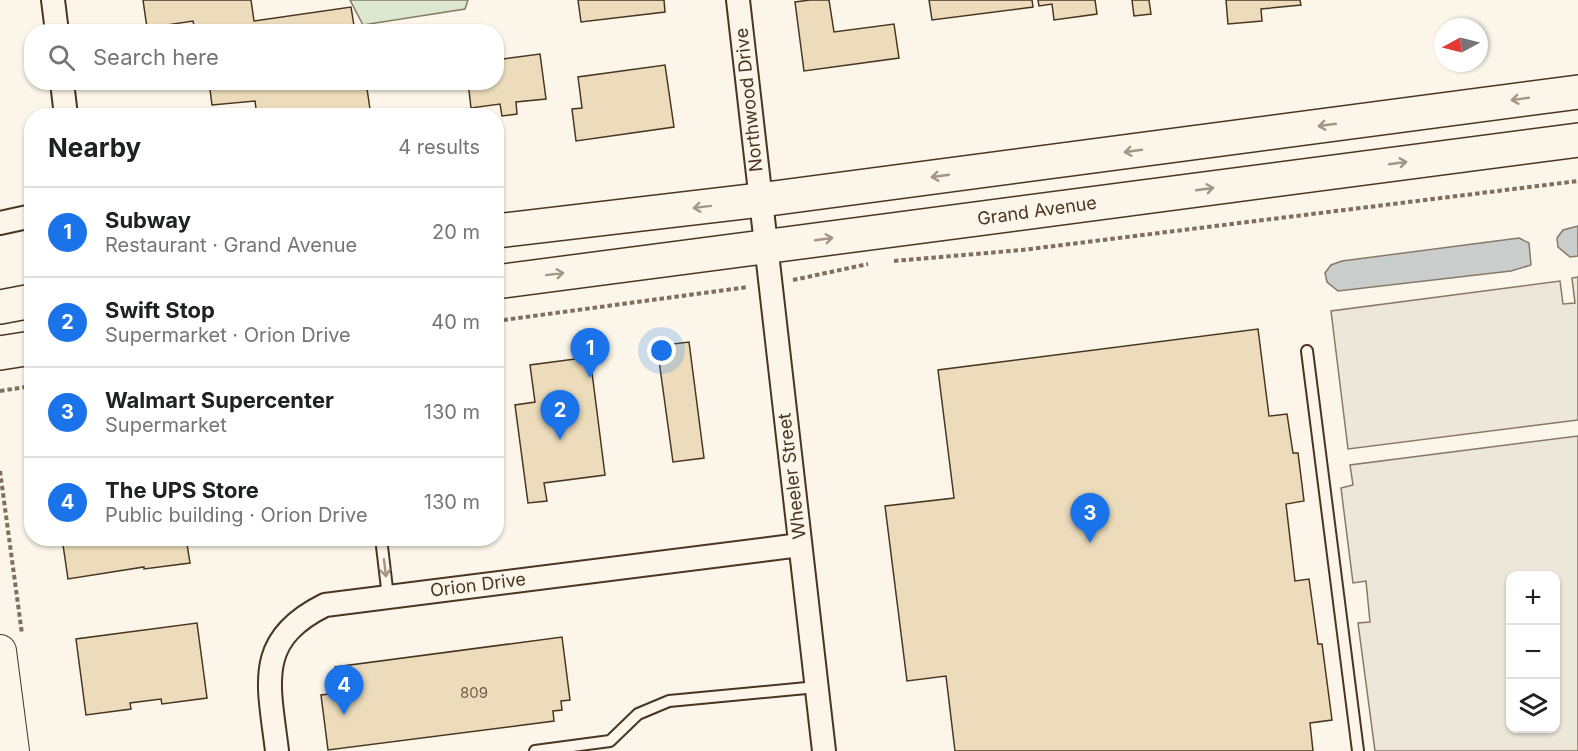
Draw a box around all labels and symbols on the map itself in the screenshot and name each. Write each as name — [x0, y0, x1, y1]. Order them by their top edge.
north arrow — [1434, 18, 1488, 72]
street label: Northwood Drive — [730, 27, 767, 173]
one-way arrow — [1511, 94, 1530, 105]
one-way arrow — [1317, 120, 1337, 131]
one-way arrow — [1124, 145, 1144, 156]
one-way arrow — [1388, 158, 1408, 169]
one-way arrow — [931, 171, 950, 182]
one-way arrow — [1195, 183, 1214, 194]
street label: Grand Avenue — [976, 192, 1098, 229]
one-way arrow — [693, 202, 713, 213]
one-way arrow — [814, 234, 834, 245]
one-way arrow — [544, 269, 564, 280]
pin: 1 — [570, 328, 610, 378]
your location — [647, 336, 676, 365]
pin: 2 — [540, 390, 580, 440]
street label: Wheeler Street — [773, 412, 810, 540]
pin: 3 — [1070, 494, 1110, 543]
one-way arrow — [379, 557, 390, 577]
street label: Orion Drive — [429, 568, 527, 601]
pin: 4 — [324, 666, 364, 715]
house number: 809 — [460, 683, 488, 702]

